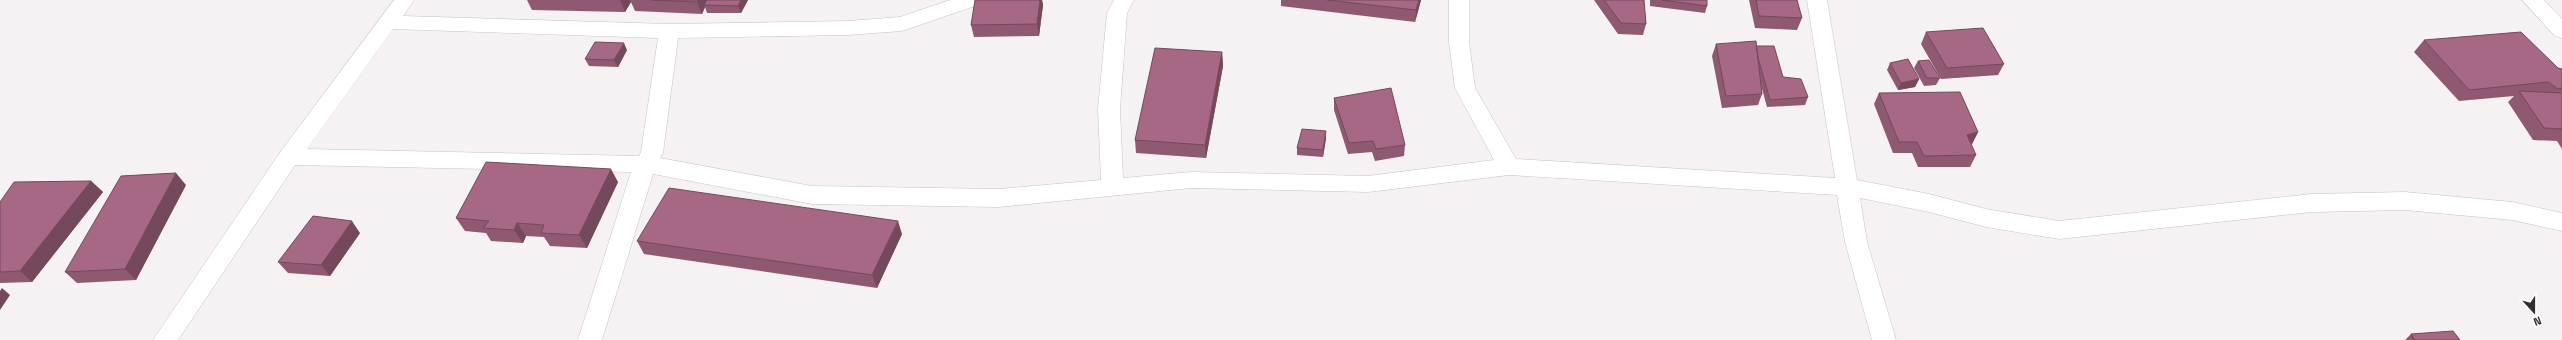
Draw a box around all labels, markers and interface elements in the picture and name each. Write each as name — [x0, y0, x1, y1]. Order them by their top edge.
north arrow — [2514, 292, 2554, 332]
text: N — [2532, 313, 2544, 329]

